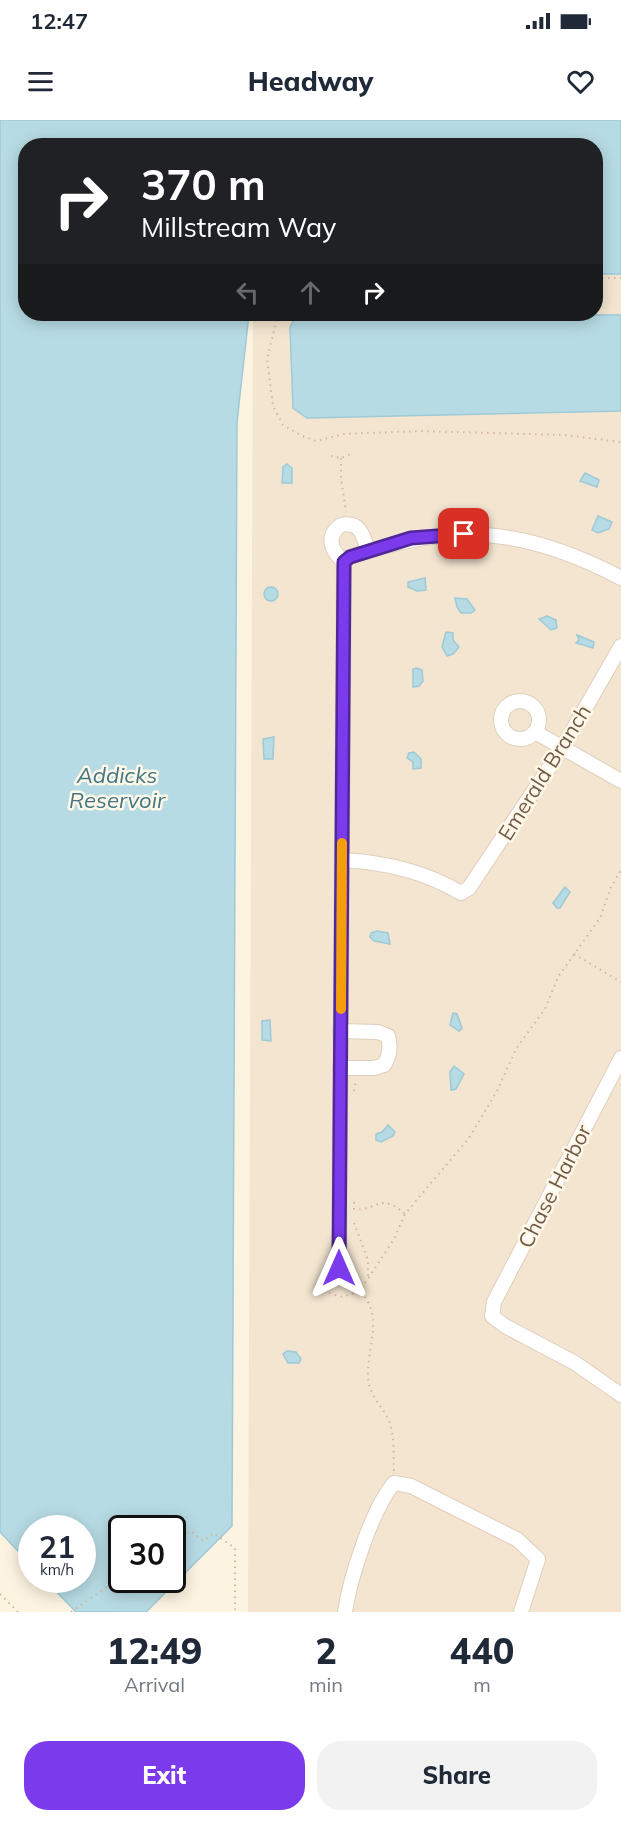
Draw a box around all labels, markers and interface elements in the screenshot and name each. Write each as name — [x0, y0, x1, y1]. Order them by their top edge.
text: 12:47 — [30, 7, 88, 35]
text: Headway — [248, 64, 373, 98]
icon: menu — [24, 65, 57, 98]
icon: heart — [564, 65, 597, 98]
text: 370 m — [141, 158, 266, 211]
icon: right — [42, 162, 120, 240]
text: Millstream Way — [141, 210, 336, 244]
icon: left — [231, 276, 264, 309]
icon: ahead — [294, 276, 327, 309]
icon: right — [357, 276, 390, 309]
pin — [438, 508, 489, 559]
icon: arrive — [447, 517, 480, 550]
street label: Emerald Branch — [492, 699, 596, 845]
water label: Addicks Reservoir — [69, 761, 166, 814]
street label: Chase Harbor — [512, 1120, 596, 1252]
position arrow — [307, 1236, 371, 1300]
speed limit sign: 30 — [108, 1515, 186, 1593]
text: 21 — [39, 1528, 75, 1566]
text: km/h — [40, 1560, 74, 1579]
text: 12:49 — [107, 1628, 202, 1673]
text: 2 — [315, 1628, 337, 1673]
text: 440 — [450, 1628, 514, 1673]
text: Arrival — [124, 1672, 185, 1697]
text: min — [309, 1672, 343, 1697]
text: m — [473, 1672, 491, 1697]
button: Exit — [24, 1741, 305, 1810]
button: Share — [317, 1741, 597, 1810]

